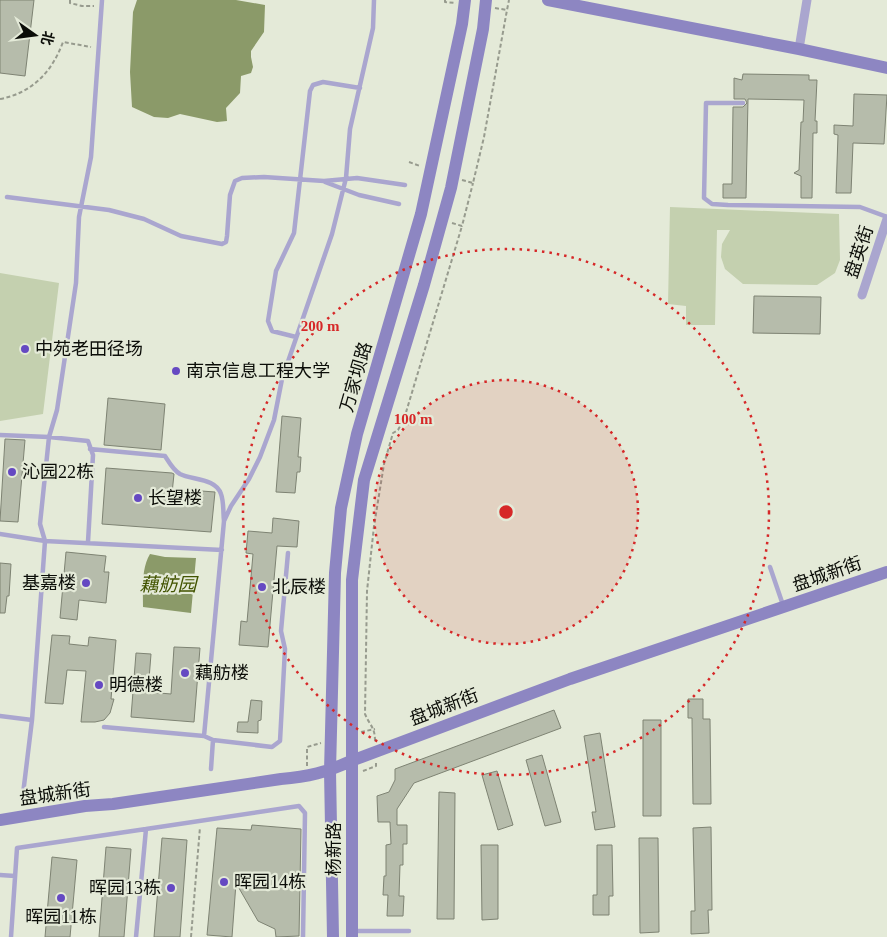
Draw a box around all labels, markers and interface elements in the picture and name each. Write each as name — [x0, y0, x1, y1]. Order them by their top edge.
north arrow — [10, 10, 60, 60]
text: 北 — [38, 29, 56, 47]
street label: 盘英街 — [841, 223, 877, 281]
text: 200 m — [301, 318, 340, 334]
place label: 中苑老田径场 — [35, 339, 143, 359]
street label: 万家坝路 — [336, 340, 376, 414]
marker: 中苑老田径场 — [19, 343, 31, 355]
place label: 南京信息工程大学 — [186, 361, 330, 381]
marker: 南京信息工程大学 — [170, 365, 182, 377]
text: 100 m — [394, 411, 433, 427]
place label: 沁园22栋 — [22, 462, 94, 482]
marker: 沁园22栋 — [6, 466, 18, 478]
place label: 长望楼 — [148, 488, 202, 508]
marker: 长望楼 — [132, 492, 144, 504]
centre of rings — [497, 503, 515, 521]
street label: 盘城新街 — [790, 553, 864, 595]
place label: 基嘉楼 — [22, 573, 76, 593]
water label: 藕舫园 — [139, 574, 199, 595]
marker: 基嘉楼 — [80, 577, 92, 589]
place label: 北辰楼 — [272, 577, 326, 597]
marker: 北辰楼 — [256, 581, 268, 593]
place label: 藕舫楼 — [195, 663, 249, 683]
marker: 藕舫楼 — [179, 667, 191, 679]
place label: 明德楼 — [109, 675, 163, 695]
marker: 明德楼 — [93, 679, 105, 691]
street label: 盘城新街 — [407, 685, 481, 729]
street label: 盘城新街 — [18, 779, 92, 809]
street label: 杨新路 — [324, 822, 344, 876]
place label: 晖园14栋 — [234, 872, 306, 892]
marker: 晖园14栋 — [218, 876, 230, 888]
place label: 晖园13栋 — [89, 878, 161, 898]
marker: 晖园13栋 — [165, 882, 177, 894]
marker: 晖园11栋 — [55, 892, 67, 904]
place label: 晖园11栋 — [25, 907, 97, 927]

